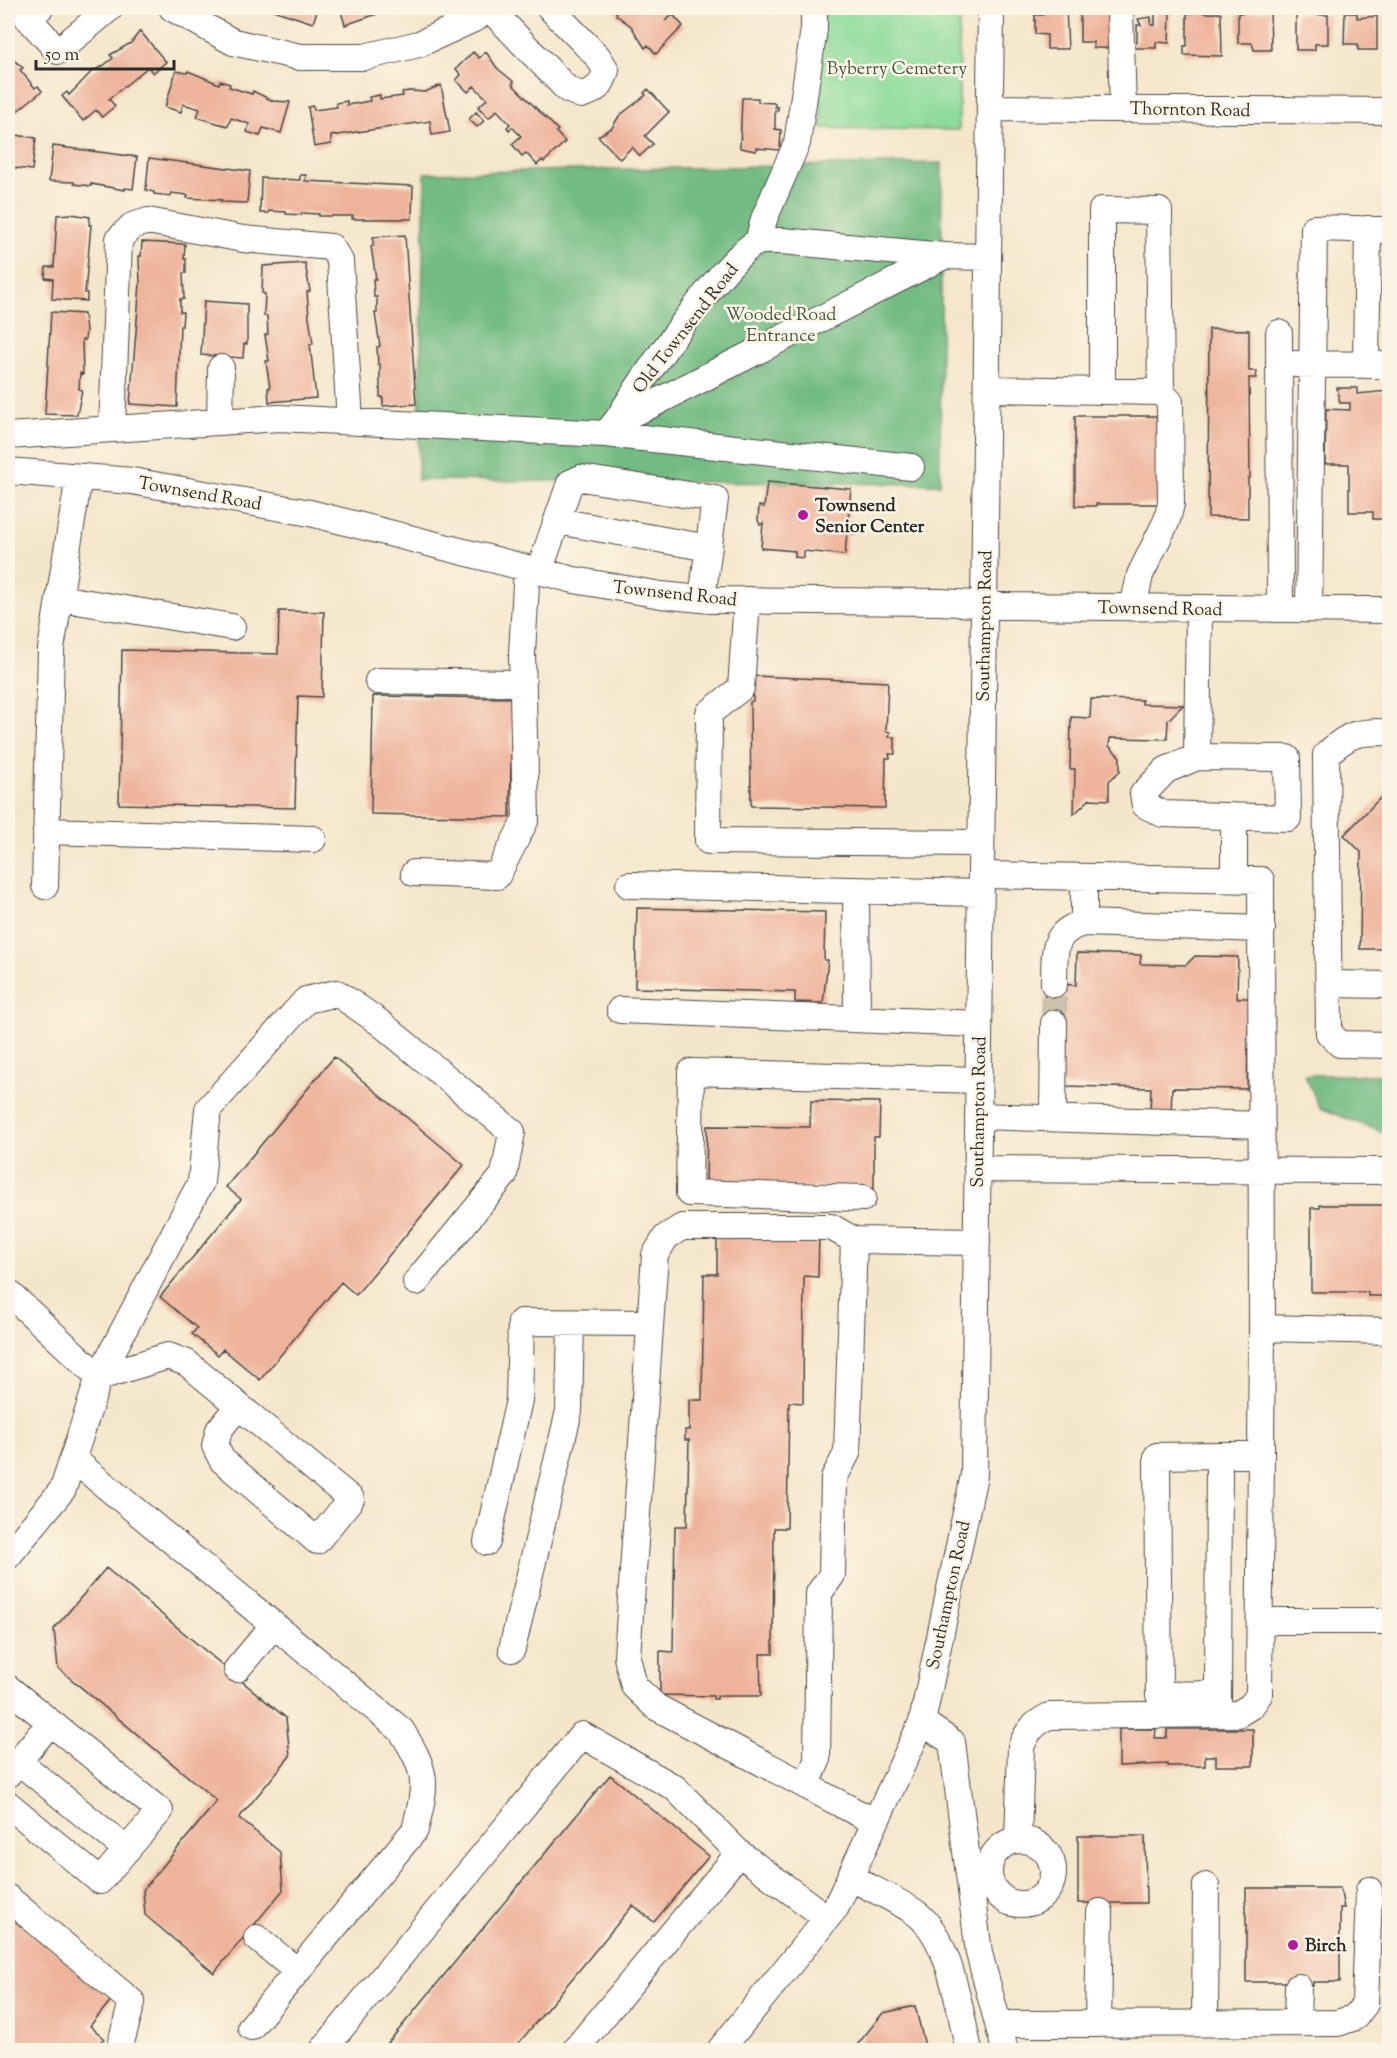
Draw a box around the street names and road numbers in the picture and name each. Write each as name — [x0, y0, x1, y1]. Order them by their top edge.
street label: Thornton Road — [1129, 97, 1251, 125]
street label: Old Townsend Road — [627, 259, 746, 400]
street label: Townsend Road — [136, 471, 263, 519]
street label: Southampton Road — [972, 550, 1000, 702]
street label: Townsend Road — [611, 576, 738, 614]
street label: Townsend Road — [1097, 596, 1223, 624]
street label: Southampton Road — [966, 1036, 994, 1188]
street label: Southampton Road — [921, 1519, 978, 1672]

